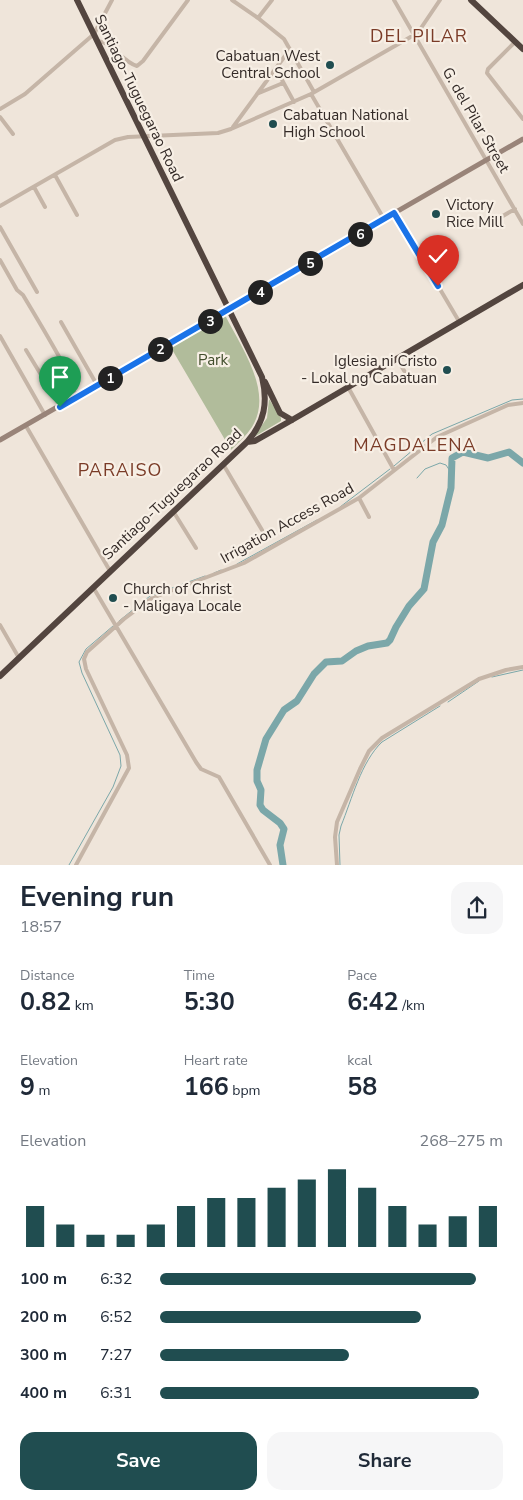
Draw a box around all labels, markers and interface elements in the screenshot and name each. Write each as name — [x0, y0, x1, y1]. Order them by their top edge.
street label: Santiago-Tuguegarao Road — [90, 11, 188, 185]
district label: DEL PILAR — [370, 24, 468, 48]
place label: Cabatuan West Central School — [216, 46, 321, 83]
marker: Cabatuan West Central School — [324, 59, 336, 71]
street label: G. del Pilar Street — [438, 64, 515, 177]
place label: Cabatuan National High School — [283, 105, 409, 142]
marker: Cabatuan National High School — [267, 118, 279, 130]
place label: Victory Rice Mill — [445, 195, 504, 232]
marker: Victory Rice Mill — [430, 208, 442, 220]
pin: 6 — [348, 222, 372, 246]
text: 6 — [356, 225, 365, 244]
pin — [417, 235, 459, 286]
icon: check — [424, 242, 452, 270]
pin: 5 — [298, 250, 322, 276]
text: 5 — [306, 254, 315, 273]
pin: 4 — [248, 280, 272, 304]
text: 4 — [256, 283, 265, 302]
pin: 3 — [198, 308, 222, 334]
text: 3 — [206, 312, 215, 331]
pin: 2 — [148, 336, 172, 362]
text: 2 — [156, 340, 165, 359]
park label: Park — [198, 350, 228, 370]
place label: Iglesia ni Cristo - Lokal ng Cabatuan — [301, 351, 437, 388]
pin — [39, 356, 81, 407]
icon: arrive — [46, 363, 74, 391]
marker: Iglesia ni Cristo - Lokal ng Cabatuan — [441, 364, 453, 376]
pin: 1 — [98, 366, 122, 390]
text: 1 — [106, 369, 115, 388]
street label: Santiago-Tuguegarao Road — [98, 424, 246, 564]
district label: MAGDALENA — [353, 433, 477, 457]
district label: PARAISO — [78, 458, 162, 482]
street label: Irrigation Access Road — [217, 478, 357, 568]
place label: Church of Christ - Maligaya Locale — [123, 579, 242, 616]
marker: Church of Christ - Maligaya Locale — [107, 592, 119, 604]
text: Evening run — [20, 878, 174, 916]
button: share — [451, 882, 503, 934]
text: 18:57 — [20, 916, 62, 938]
text: Distance — [20, 966, 74, 985]
text: Time — [184, 966, 215, 985]
text: Pace — [347, 966, 377, 985]
text: 0.82 — [20, 985, 71, 1019]
text: 5:30 — [184, 985, 235, 1019]
text: 6:42 — [347, 985, 399, 1019]
text: km — [71, 996, 94, 1015]
text: /km — [399, 996, 425, 1015]
text: Elevation — [20, 1051, 78, 1070]
text: Heart rate — [184, 1051, 248, 1070]
text: kcal — [347, 1051, 372, 1070]
text: 9 — [20, 1070, 35, 1104]
text: 166 — [184, 1070, 229, 1104]
text: 58 — [347, 1070, 377, 1104]
text: m — [35, 1081, 51, 1100]
text: bpm — [229, 1081, 261, 1100]
text: Elevation — [20, 1130, 86, 1152]
text: 268–275 m — [420, 1130, 503, 1152]
text: 100 m — [20, 1268, 67, 1290]
text: 6:32 — [100, 1268, 132, 1290]
text: 200 m — [20, 1306, 67, 1328]
text: 6:52 — [100, 1306, 132, 1328]
text: 300 m — [20, 1344, 67, 1366]
text: 7:27 — [100, 1344, 132, 1366]
text: 400 m — [20, 1382, 67, 1404]
text: 6:31 — [100, 1382, 132, 1404]
button: Save — [20, 1432, 257, 1490]
button: Share — [267, 1432, 503, 1490]

